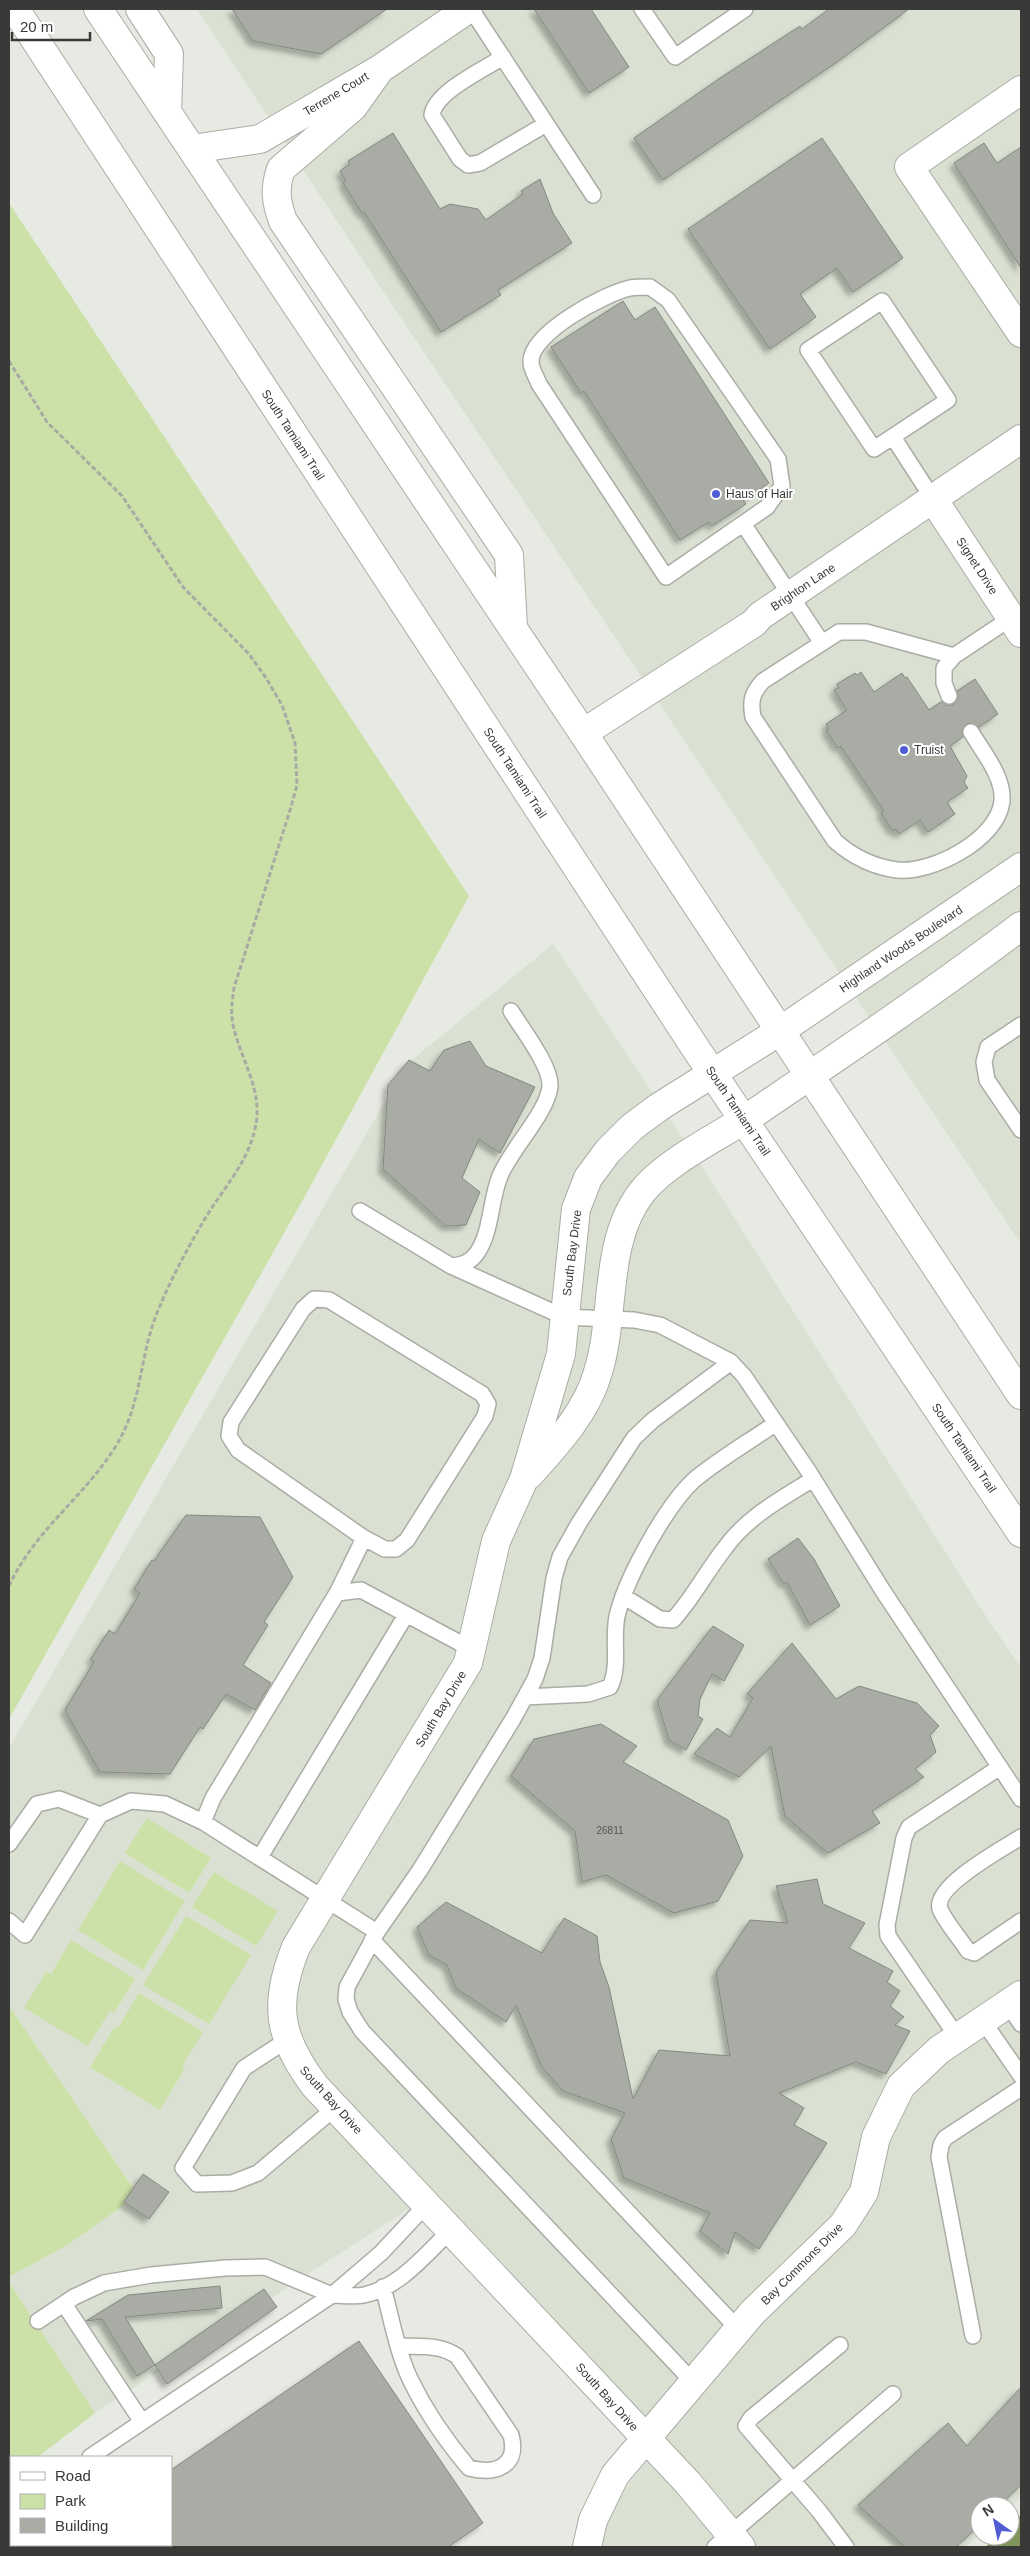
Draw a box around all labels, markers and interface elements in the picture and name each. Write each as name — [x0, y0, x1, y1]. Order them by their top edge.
scale bar — [12, 10, 90, 42]
text: 20 m — [20, 18, 53, 35]
street label: Terrene Court — [301, 69, 372, 119]
street label: South Tamiami Trail — [258, 387, 328, 483]
place label: Haus of Hair — [726, 487, 793, 501]
marker: Haus of Hair — [710, 488, 722, 500]
street label: Signet Drive — [953, 535, 1001, 597]
street label: Brighton Lane — [768, 560, 838, 614]
street label: South Tamiami Trail — [480, 725, 550, 821]
place label: Truist — [914, 743, 944, 757]
marker: Truist — [898, 744, 910, 756]
street label: Highland Woods Boulevard — [837, 903, 965, 995]
street label: South Tamiami Trail — [703, 1063, 773, 1159]
street label: South Bay Drive — [560, 1209, 584, 1297]
street label: South Tamiami Trail — [929, 1400, 999, 1496]
street label: South Bay Drive — [413, 1668, 469, 1750]
house number: 26811 — [596, 1825, 624, 1836]
street label: South Bay Drive — [297, 2063, 365, 2137]
street label: Bay Commons Drive — [758, 2220, 846, 2308]
street label: South Bay Drive — [573, 2360, 641, 2434]
legend — [10, 2456, 172, 2546]
text: Road — [55, 2467, 91, 2484]
text: Park — [55, 2492, 86, 2509]
north arrow — [970, 2496, 1020, 2546]
text: N — [979, 2501, 997, 2520]
text: Building — [55, 2517, 108, 2534]

